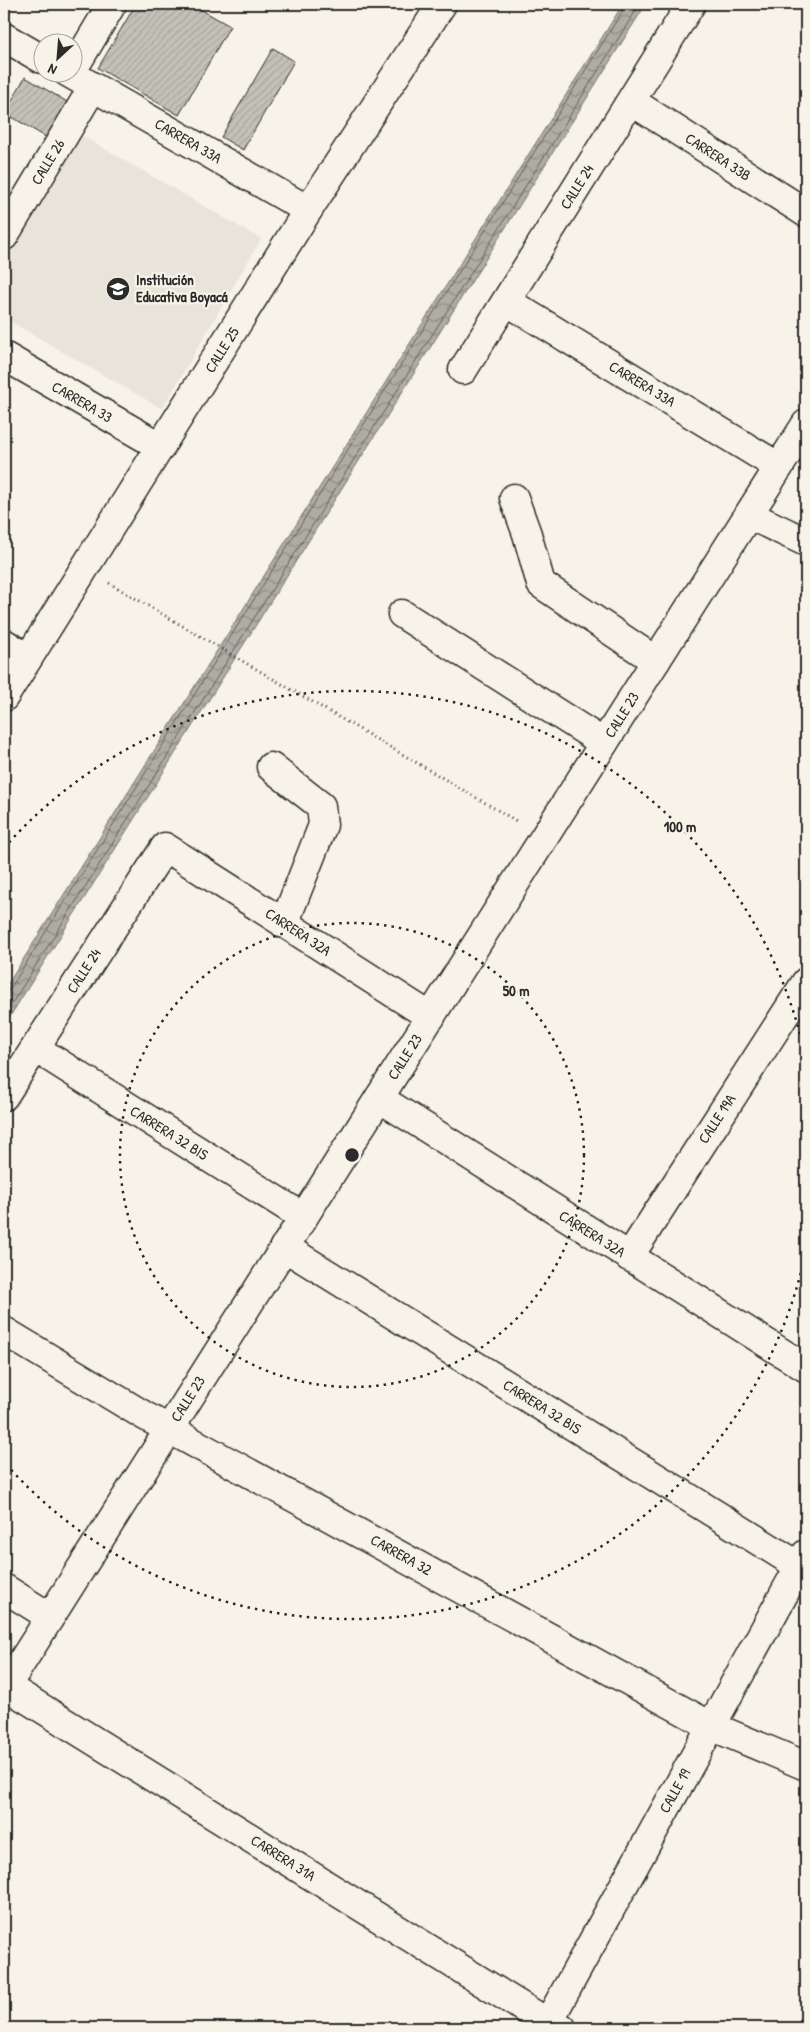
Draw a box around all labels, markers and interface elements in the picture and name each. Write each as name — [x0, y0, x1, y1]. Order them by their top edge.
north arrow — [32, 32, 82, 82]
text: N — [44, 60, 60, 80]
street label: CARRERA 33A — [151, 113, 226, 169]
street label: CARRERA 33B — [681, 128, 755, 186]
street label: CALLE 26 — [26, 135, 69, 188]
street label: CALLE 24 — [555, 160, 599, 213]
place label: Institución Educativa Boyacá — [136, 269, 228, 308]
school or university icon: Institución Educativa Boyacá — [105, 276, 131, 302]
street label: CALLE 25 — [199, 322, 244, 377]
street label: CARRERA 33A — [605, 355, 680, 412]
street label: CARRERA 33 — [48, 376, 117, 428]
street label: CALLE 23 — [599, 688, 644, 742]
text: 100 m — [664, 816, 696, 837]
street label: CARRERA 32A — [261, 903, 336, 961]
street label: CALLE 24 — [61, 944, 106, 997]
text: 50 m — [503, 980, 529, 1001]
street label: CALLE 23 — [382, 1030, 427, 1084]
street label: CALLE 19A — [693, 1089, 741, 1148]
street label: CARRERA 32 BIS — [126, 1100, 212, 1165]
centre of rings — [343, 1146, 361, 1164]
street label: CARRERA 32A — [555, 1205, 630, 1263]
street label: CALLE 23 — [165, 1372, 210, 1426]
street label: CARRERA 32 BIS — [499, 1374, 585, 1439]
street label: CARRERA 32 — [367, 1529, 436, 1580]
street label: CALLE 19 — [654, 1764, 696, 1817]
street label: CARRERA 31A — [247, 1829, 320, 1886]

